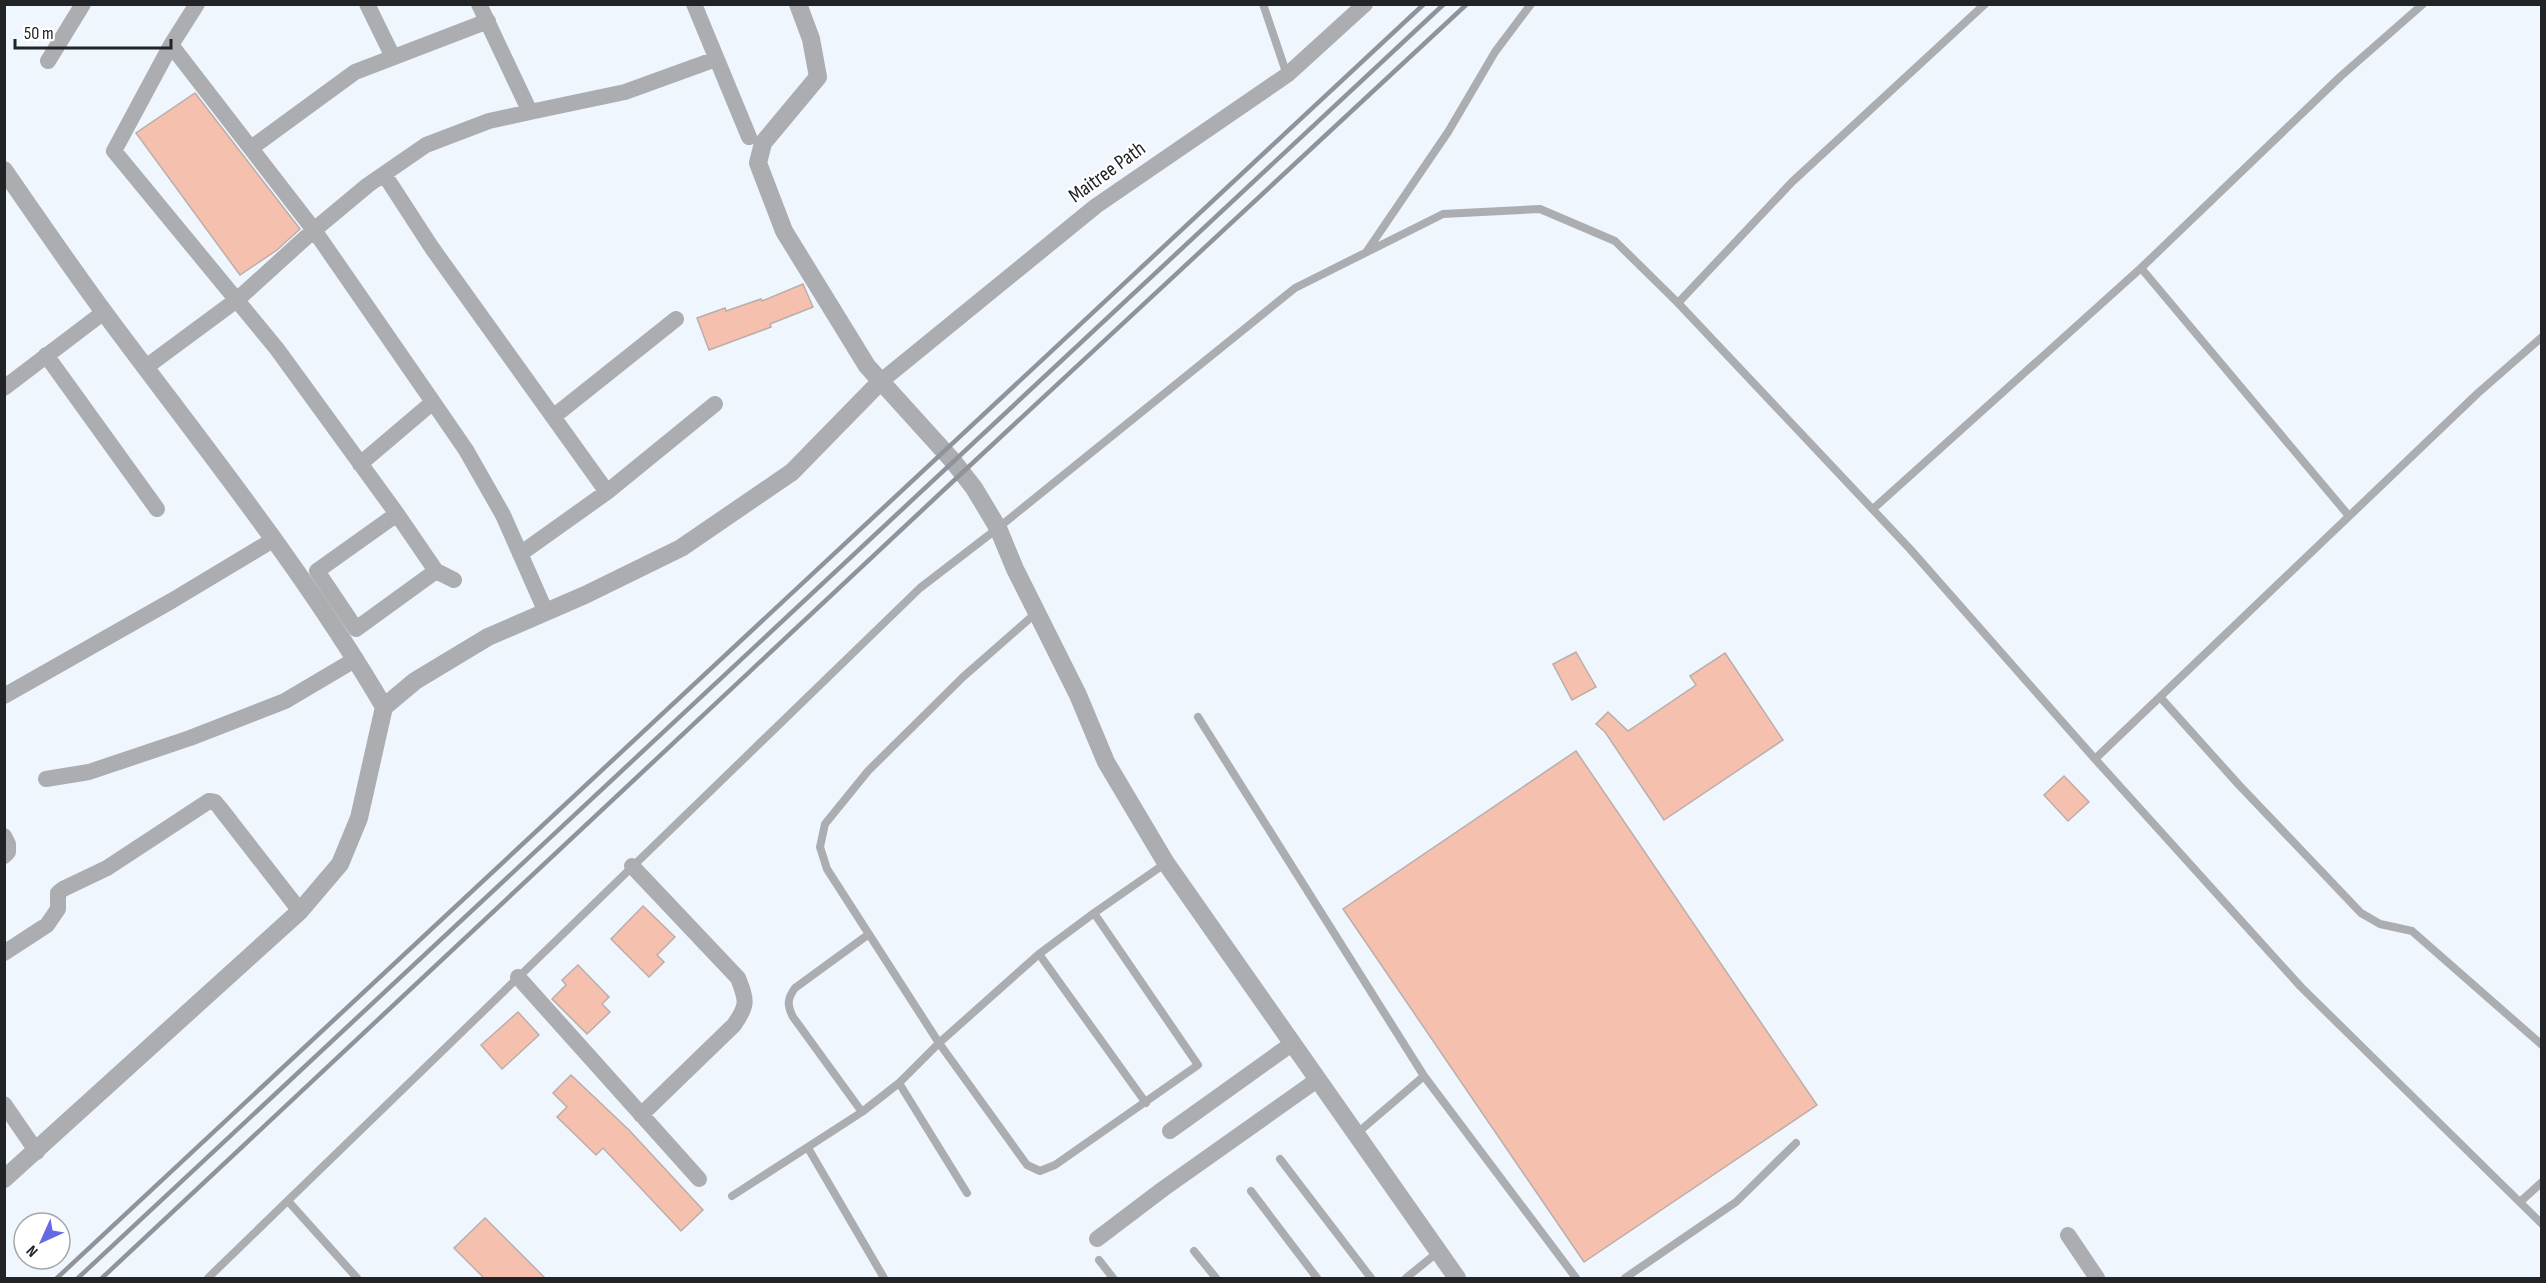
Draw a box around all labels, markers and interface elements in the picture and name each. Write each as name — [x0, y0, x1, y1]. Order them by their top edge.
scale bar — [15, 12, 171, 50]
text: 50 m — [24, 23, 54, 44]
street label: Maitree Path — [1064, 136, 1150, 208]
north arrow — [12, 1211, 72, 1271]
text: N — [23, 1241, 42, 1260]

